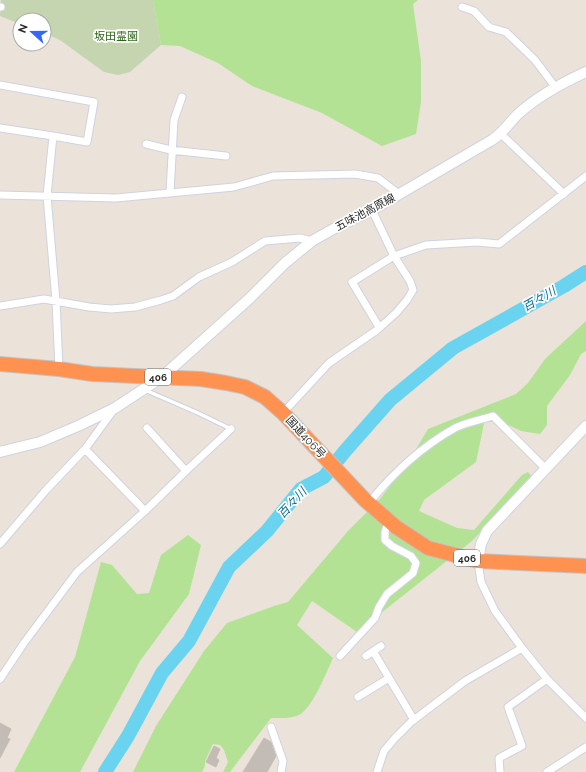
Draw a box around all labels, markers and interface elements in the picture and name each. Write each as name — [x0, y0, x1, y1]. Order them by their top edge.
north arrow — [12, 12, 52, 52]
text: N — [16, 22, 31, 35]
park label: 坂田霊園 — [94, 30, 138, 43]
street label: 五味池高原線 — [333, 191, 397, 234]
water label: 百々川 — [520, 283, 560, 314]
road number: 406 — [145, 369, 171, 385]
street label: 国道406号 — [283, 414, 328, 461]
water label: 百々川 — [275, 484, 311, 521]
road number: 406 — [454, 550, 480, 566]

